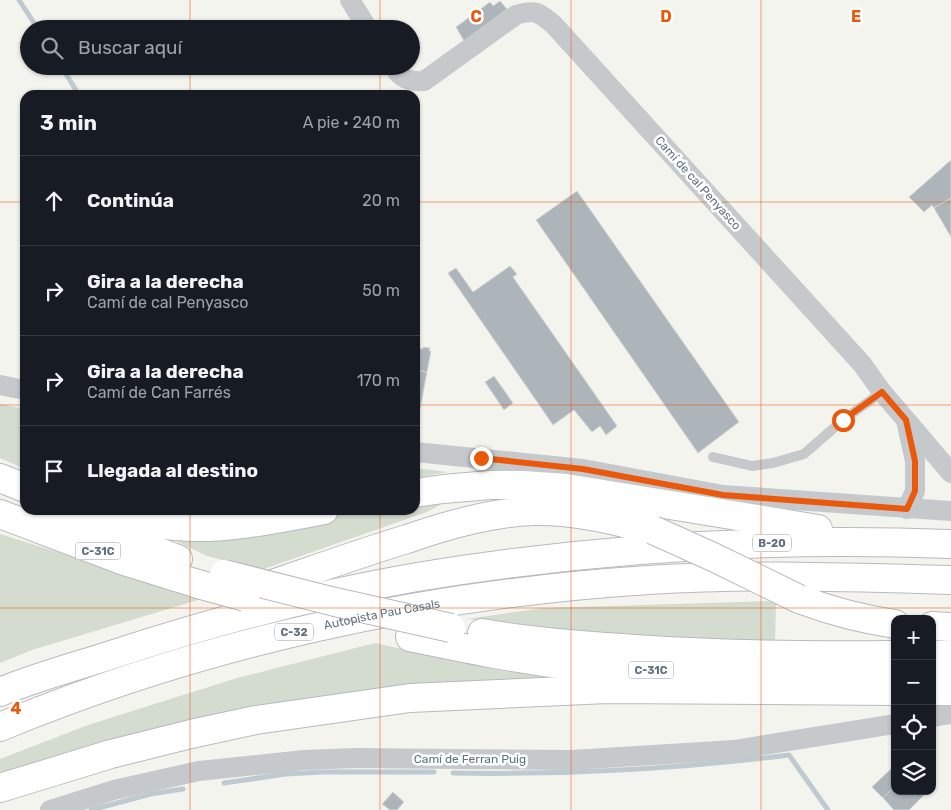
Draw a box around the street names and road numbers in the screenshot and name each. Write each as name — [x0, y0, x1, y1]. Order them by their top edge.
street label: Camí de cal Penyasco — [652, 133, 744, 233]
road number: B-20 — [753, 534, 791, 552]
road number: C-31C — [76, 542, 120, 560]
street label: Autopista Pau Casals — [323, 596, 441, 632]
road number: C-32 — [275, 624, 313, 640]
road number: C-31C — [628, 662, 674, 678]
street label: Camí de Ferran Puig — [414, 752, 526, 766]

